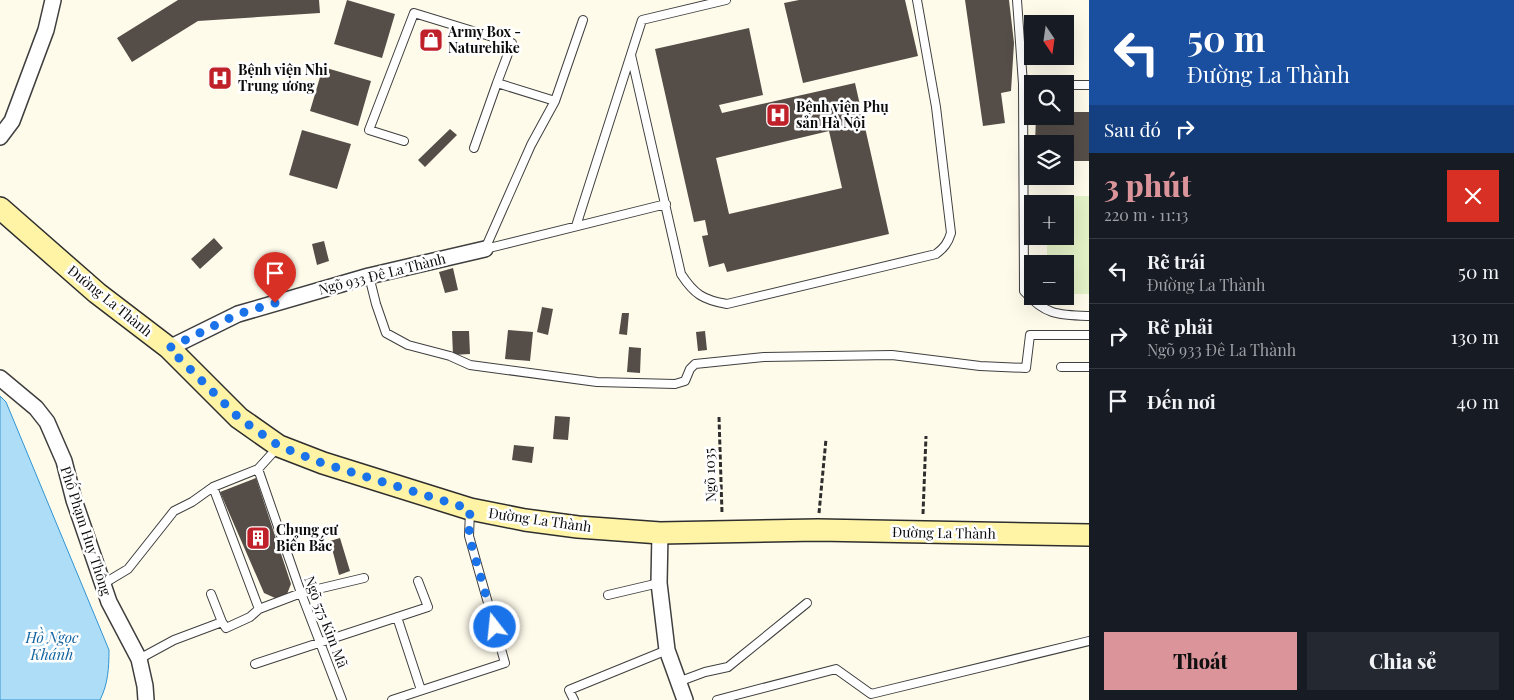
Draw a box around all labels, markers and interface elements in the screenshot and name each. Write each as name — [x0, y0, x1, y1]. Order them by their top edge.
text: 50 m — [1187, 14, 1265, 61]
north arrow — [1024, 15, 1074, 65]
map controls — [1024, 15, 1074, 305]
icon: left — [1104, 20, 1169, 85]
place label: Army Box - Naturehike — [447, 22, 521, 57]
shop icon: Army Box - Naturehike — [418, 27, 444, 53]
text: Đường La Thành — [1187, 59, 1350, 89]
place label: Bệnh viện Nhi Trung ương — [238, 60, 328, 95]
hospital icon: Bệnh viện Nhi Trung ương — [207, 65, 233, 91]
button: search — [1024, 75, 1074, 125]
place label: Bệnh viện Phụ sản Hà Nội — [796, 97, 889, 132]
hospital icon: Bệnh viện Phụ sản Hà Nội — [765, 102, 791, 128]
icon: right — [1171, 115, 1199, 143]
text: Sau đó — [1104, 116, 1161, 142]
button: layers — [1024, 135, 1074, 185]
text: 3 phút — [1104, 165, 1191, 205]
button: close — [1447, 170, 1499, 222]
button: + — [1024, 195, 1074, 245]
text: 220 m · 11:13 — [1104, 204, 1188, 225]
street label: Ngõ 933 Đê La Thành — [316, 248, 448, 299]
text: Rẽ trái — [1147, 248, 1205, 274]
pin — [254, 252, 296, 303]
button: − — [1024, 255, 1074, 305]
icon: left — [1104, 257, 1132, 285]
text: 50 m — [1458, 258, 1499, 284]
icon: arrive — [261, 259, 289, 287]
street label: Đường La Thành — [64, 261, 157, 341]
text: Đường La Thành — [1147, 274, 1265, 295]
text: Rẽ phải — [1147, 313, 1213, 339]
icon: right — [1104, 322, 1132, 350]
text: 130 m — [1451, 323, 1499, 349]
text: Ngõ 933 Đê La Thành — [1147, 339, 1296, 360]
icon: arrive — [1104, 387, 1132, 415]
text: Đến nơi — [1147, 388, 1216, 414]
text: 40 m — [1457, 388, 1499, 414]
street label: Ngõ 1035 — [699, 448, 720, 502]
street label: Phố Phạm Huy Thông — [57, 463, 118, 599]
street label: Đường La Thành — [487, 503, 593, 536]
place label: Chung cư Biển Bắc — [276, 520, 338, 555]
street label: Đường La Thành — [892, 522, 997, 543]
building icon: Chung cư Biển Bắc — [245, 525, 271, 551]
street label: Ngõ 575 Kim Mã — [300, 573, 353, 670]
position arrow — [468, 600, 520, 652]
water label: Hồ Ngọc Khánh — [25, 626, 79, 664]
button: Thoát — [1104, 632, 1297, 690]
button: Chia sẻ — [1307, 632, 1499, 690]

